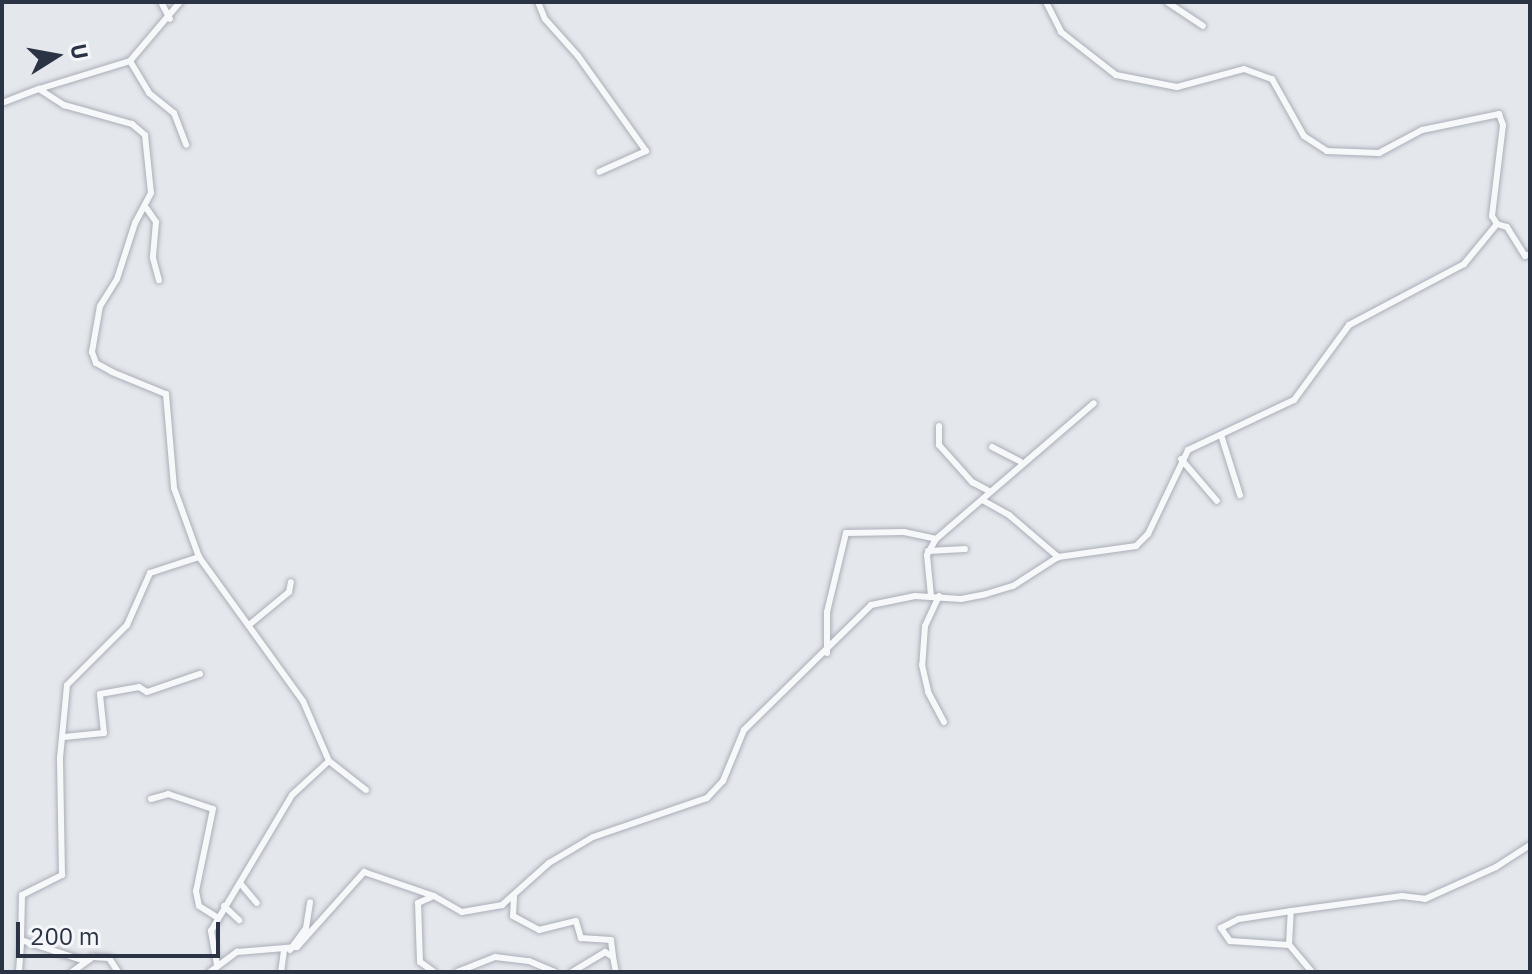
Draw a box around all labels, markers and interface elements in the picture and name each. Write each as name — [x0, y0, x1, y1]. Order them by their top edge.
north arrow — [16, 16, 96, 96]
text: U — [64, 41, 96, 62]
scale bar — [20, 906, 224, 956]
text: 200 m — [30, 920, 100, 952]

